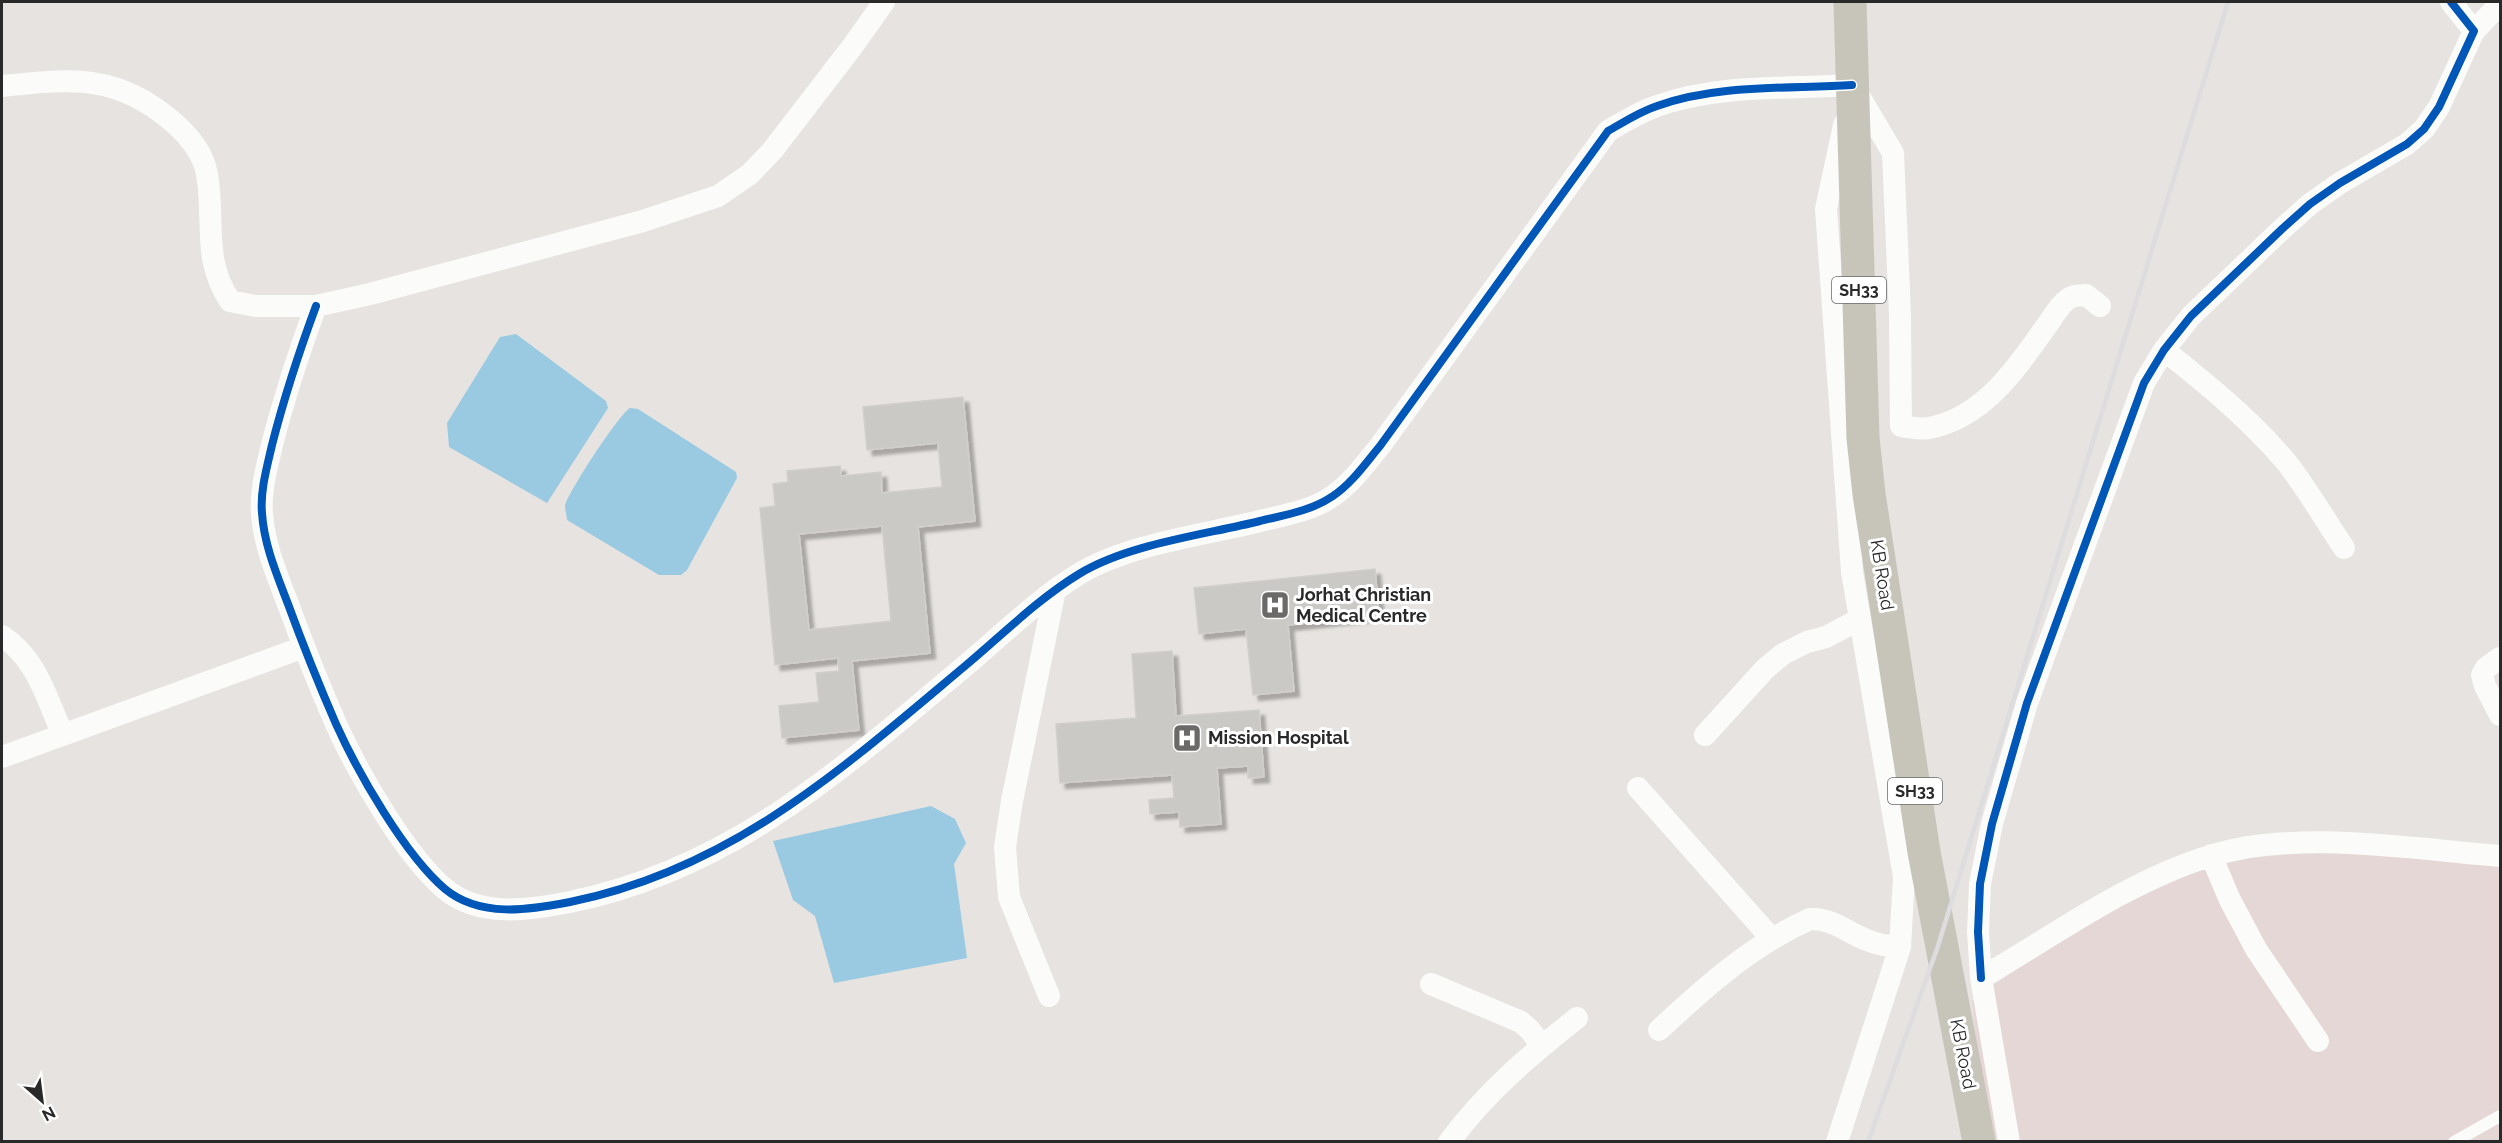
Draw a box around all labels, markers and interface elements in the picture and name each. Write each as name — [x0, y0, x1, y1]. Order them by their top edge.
road number: SH33 — [1832, 277, 1886, 303]
street label: KB Road — [1867, 538, 1898, 612]
place label: Jorhat Christian Medical Centre — [1296, 584, 1431, 626]
hospital icon: Jorhat Christian Medical Centre — [1259, 589, 1291, 621]
hospital icon: Mission Hospital — [1171, 722, 1203, 754]
place label: Mission Hospital — [1208, 727, 1349, 748]
road number: SH33 — [1888, 778, 1942, 804]
street label: KB Road — [1946, 1017, 1981, 1091]
north arrow — [12, 1071, 72, 1131]
text: N — [39, 1103, 59, 1125]

